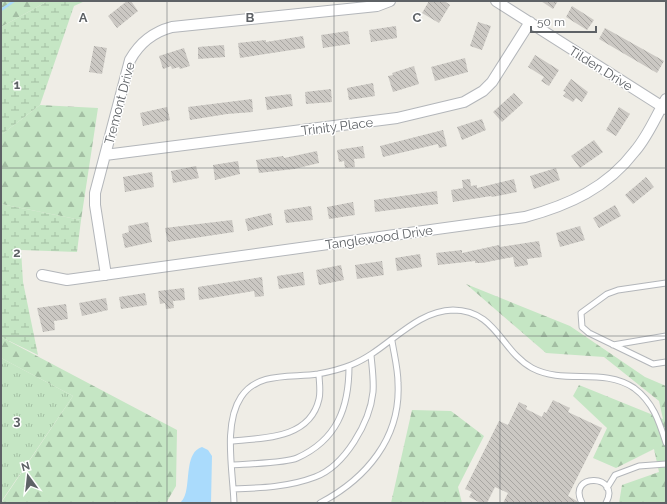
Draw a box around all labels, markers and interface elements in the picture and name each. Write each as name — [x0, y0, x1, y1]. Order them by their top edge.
scale bar — [531, 8, 596, 34]
text: A — [79, 10, 88, 25]
text: B — [246, 10, 255, 25]
text: C — [413, 10, 422, 25]
text: 50 m — [537, 15, 565, 29]
street label: Tilden Drive — [566, 43, 636, 94]
street label: Tremont Drive — [101, 60, 138, 146]
text: 1 — [14, 77, 21, 92]
street label: Trinity Place — [300, 115, 374, 138]
street label: Tanglewood Drive — [324, 222, 434, 252]
text: 2 — [13, 245, 21, 260]
text: 3 — [13, 413, 21, 428]
north arrow — [8, 456, 48, 496]
text: N — [20, 459, 31, 474]

